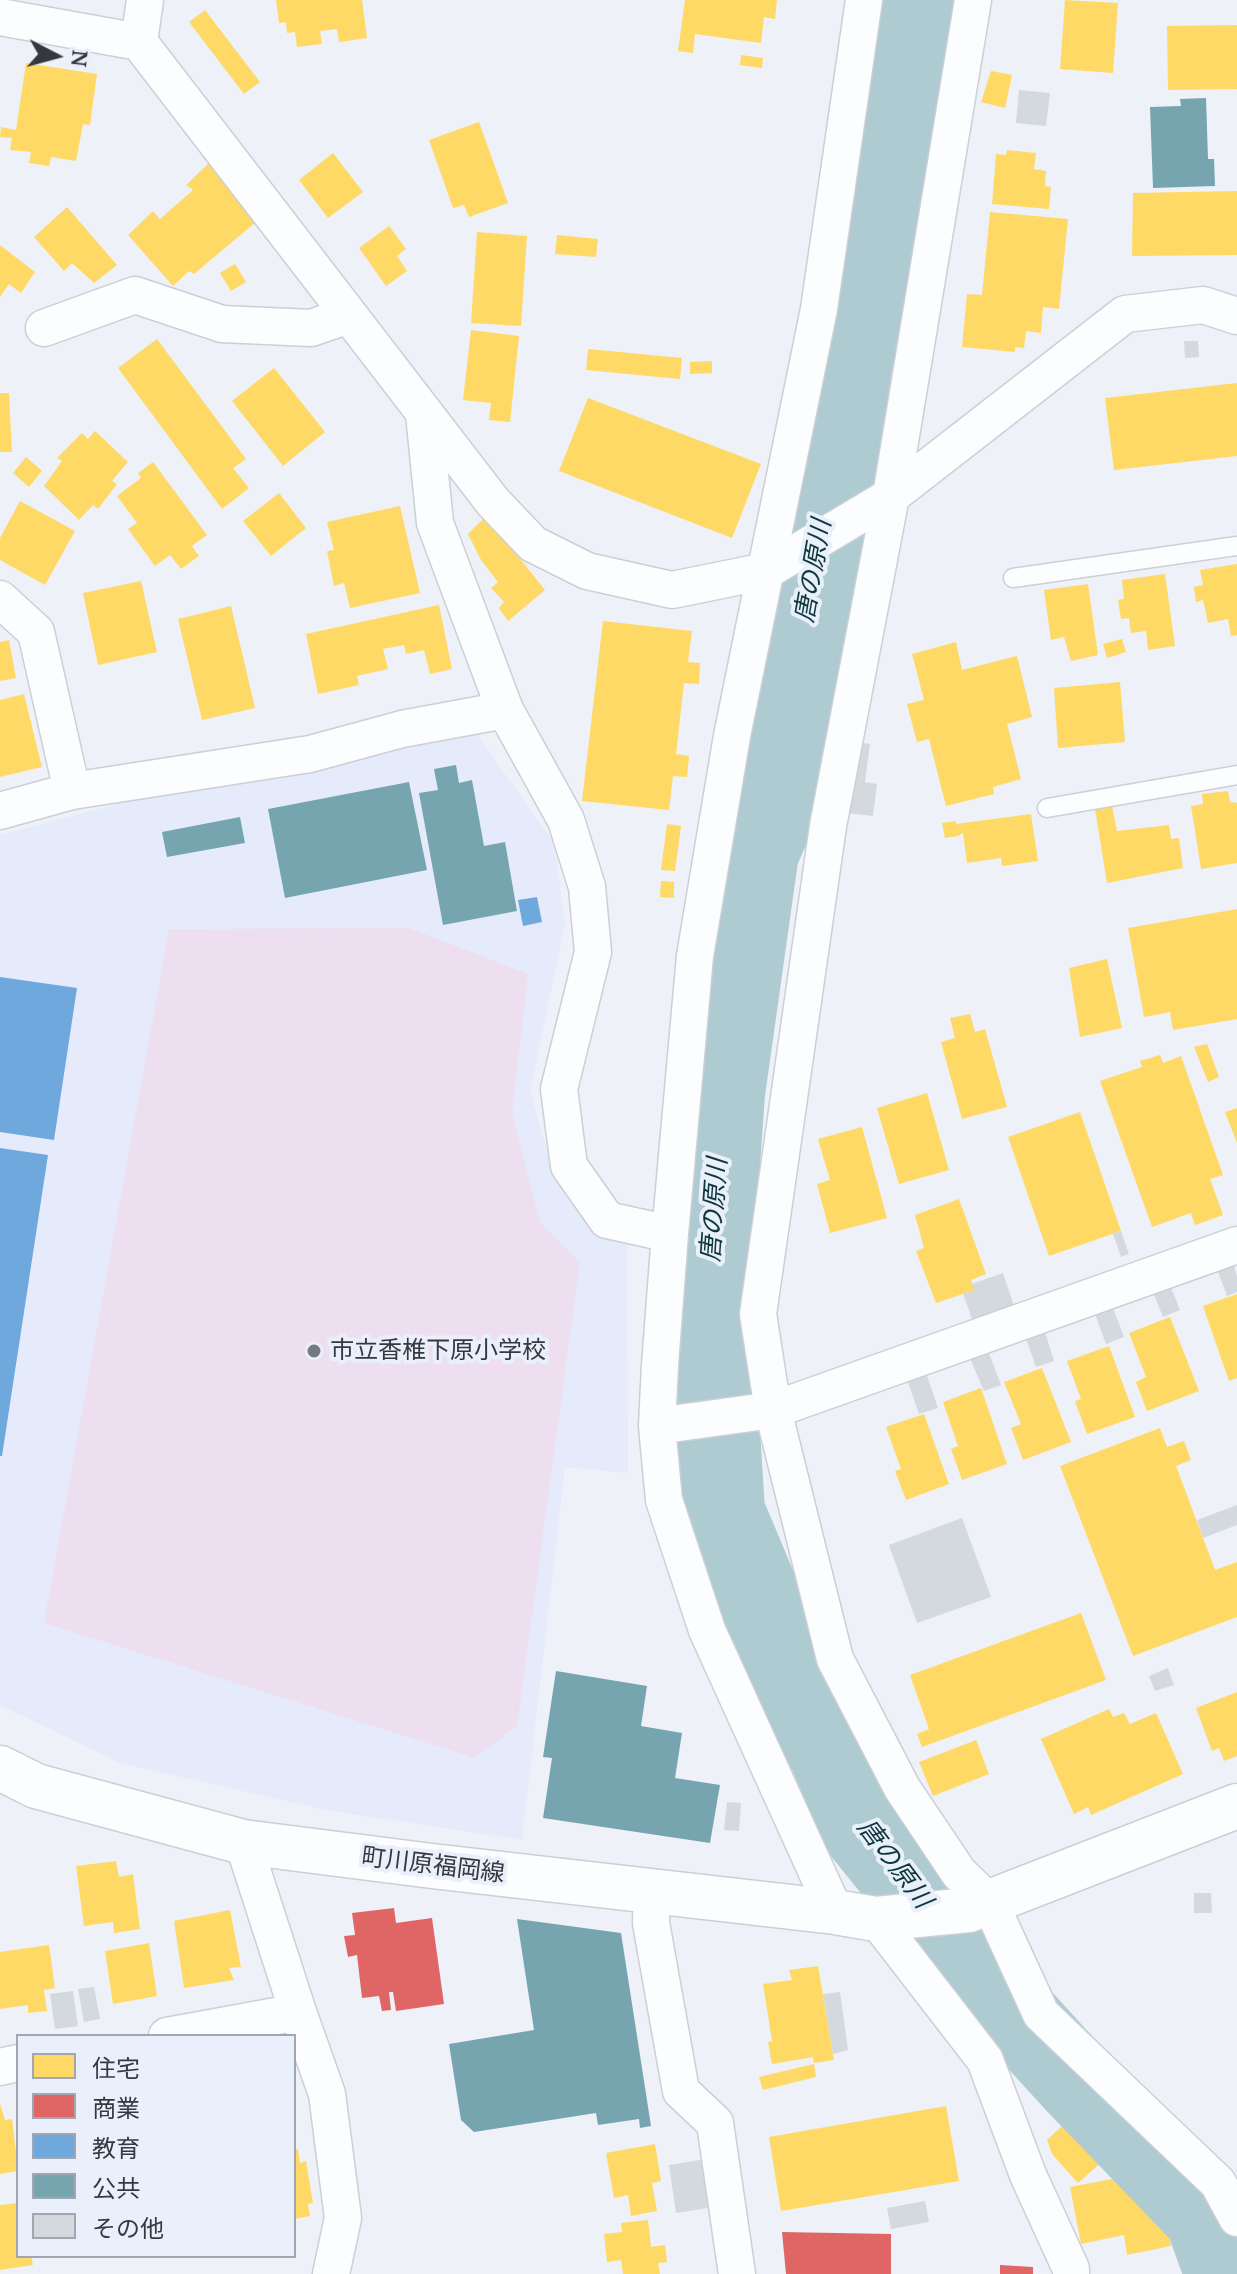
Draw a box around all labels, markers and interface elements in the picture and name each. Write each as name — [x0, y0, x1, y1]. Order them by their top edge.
north arrow — [16, 16, 96, 96]
text: N — [65, 49, 96, 68]
water label: 唐の原川 — [790, 517, 838, 625]
water label: 唐の原川 — [696, 1157, 734, 1263]
place label: 市立香椎下原小学校 — [330, 1337, 546, 1365]
marker: 市立香椎下原小学校 — [305, 1342, 323, 1360]
water label: 唐の原川 — [850, 1813, 938, 1915]
street label: 町川原福岡線 — [360, 1843, 506, 1889]
legend — [16, 2034, 296, 2258]
text: 住宅 — [92, 2052, 140, 2084]
text: 商業 — [92, 2092, 140, 2124]
text: 教育 — [92, 2132, 140, 2164]
text: 公共 — [92, 2172, 140, 2204]
text: その他 — [92, 2212, 164, 2244]

